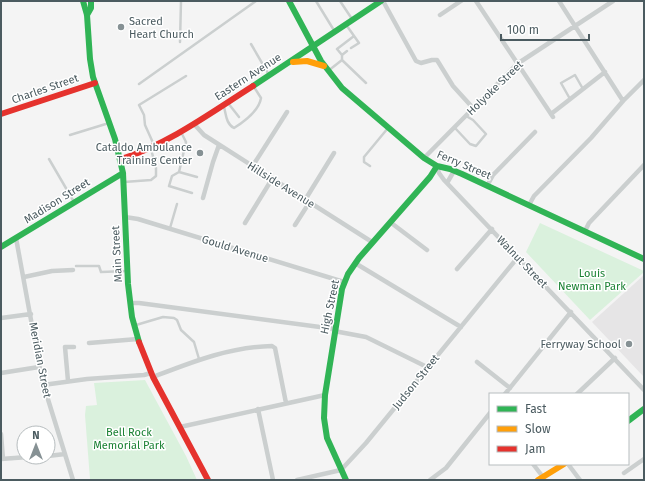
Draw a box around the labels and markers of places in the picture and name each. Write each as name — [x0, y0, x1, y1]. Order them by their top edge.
place label: Sacred Heart Church — [129, 15, 194, 41]
marker: Sacred Heart Church — [116, 22, 126, 32]
place label: Cataldo Ambulance Training Center — [96, 141, 193, 167]
marker: Cataldo Ambulance Training Center — [195, 148, 205, 158]
place label: Ferryway School — [540, 338, 621, 351]
marker: Ferryway School — [624, 339, 634, 349]

